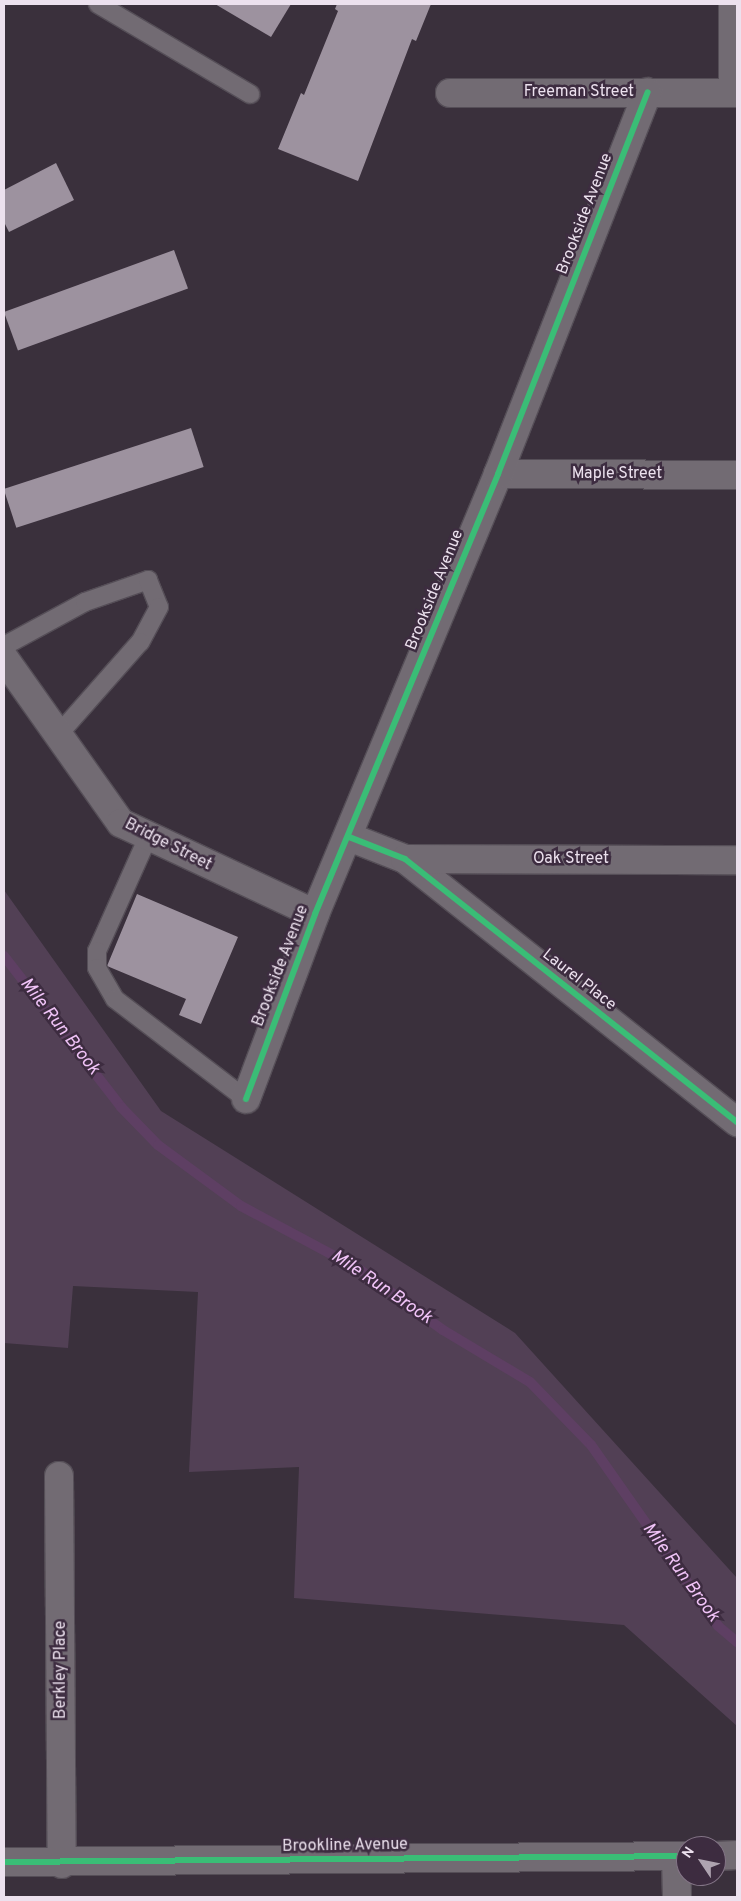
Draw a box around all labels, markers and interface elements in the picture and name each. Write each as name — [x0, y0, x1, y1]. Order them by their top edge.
street label: Freeman Street — [524, 82, 634, 102]
street label: Brookside Avenue — [553, 150, 617, 278]
street label: Maple Street — [572, 464, 662, 484]
street label: Brookside Avenue — [402, 527, 468, 653]
street label: Bridge Street — [121, 815, 215, 875]
street label: Oak Street — [533, 849, 609, 869]
street label: Brookside Avenue — [249, 902, 313, 1030]
street label: Laurel Place — [538, 945, 620, 1015]
water label: Mile Run Brook — [14, 974, 104, 1080]
water label: Mile Run Brook — [326, 1246, 436, 1330]
water label: Mile Run Brook — [637, 1519, 723, 1627]
street label: Berkley Place — [51, 1621, 71, 1719]
street label: Brookline Avenue — [282, 1835, 408, 1857]
north arrow — [676, 1836, 726, 1886]
text: N — [679, 1844, 699, 1862]

